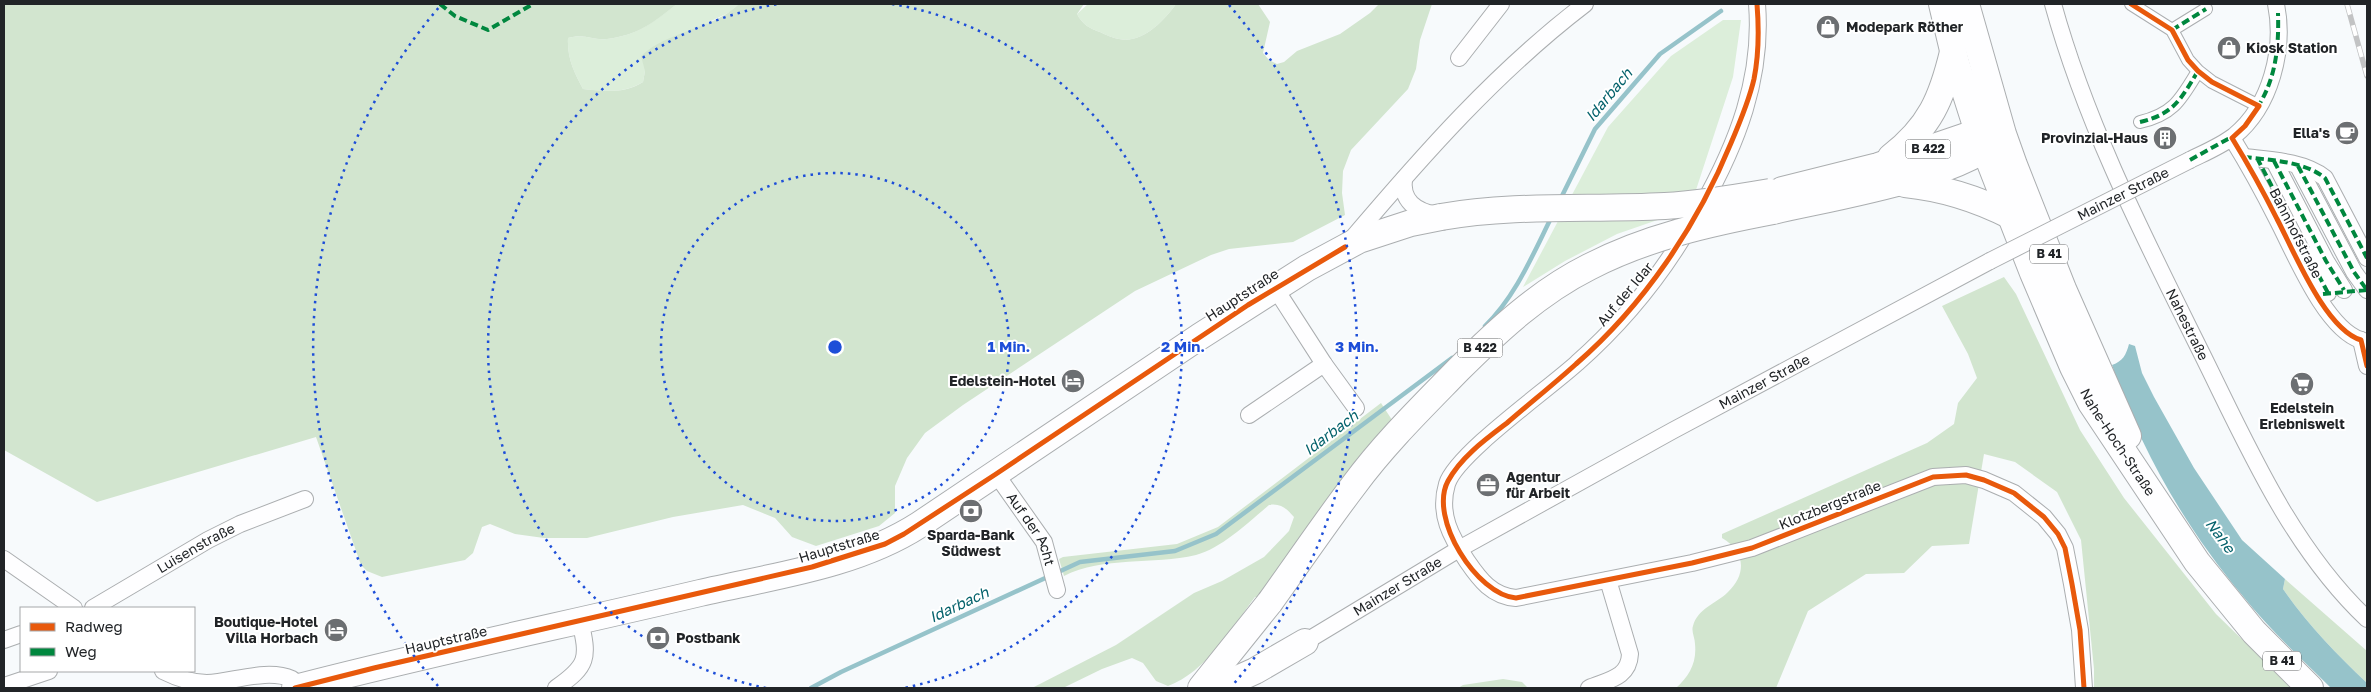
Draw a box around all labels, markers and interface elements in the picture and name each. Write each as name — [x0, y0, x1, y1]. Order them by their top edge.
shop icon: Modepark Röther — [1815, 14, 1841, 40]
place label: Modepark Röther — [1846, 18, 1964, 35]
shop icon: Kiosk Station — [2216, 35, 2242, 61]
place label: Kiosk Station — [2246, 39, 2337, 56]
water label: Idarbach — [1581, 64, 1636, 124]
cafe icon: Ella's — [2334, 120, 2360, 146]
place label: Ella's — [2293, 124, 2330, 141]
building icon: Provinzial-Haus — [2152, 125, 2178, 151]
place label: Provinzial-Haus — [2041, 129, 2148, 146]
road number: B 422 — [1906, 140, 1950, 158]
street label: Mainzer Straße — [2074, 163, 2171, 224]
street label: Bahnhofstraße — [2266, 185, 2326, 281]
road number: B 41 — [2030, 244, 2068, 264]
street label: Auf der Idar — [1593, 258, 1657, 329]
street label: Hauptstraße — [1202, 265, 1281, 325]
street label: Nahestraße — [2163, 286, 2213, 363]
text: 1 Min. — [988, 337, 1030, 355]
text: 2 Min. — [1161, 337, 1205, 355]
text: 3 Min. — [1335, 337, 1379, 355]
centre of rings — [826, 338, 844, 356]
road number: B 422 — [1458, 338, 1502, 358]
street label: Mainzer Straße — [1716, 350, 1812, 412]
hotel icon: Edelstein-Hotel — [1060, 368, 1086, 394]
supermarket icon: Edelstein Erlebniswelt — [2289, 371, 2315, 397]
place label: Edelstein-Hotel — [949, 372, 1056, 389]
street label: Nahe-Hoch-Straße — [2077, 385, 2159, 499]
place label: Edelstein Erlebniswelt — [2259, 399, 2345, 432]
water label: Idarbach — [1300, 405, 1362, 458]
place label: Agentur für Arbeit — [1506, 468, 1571, 501]
office icon: Agentur für Arbeit — [1475, 472, 1501, 498]
street label: Klotzbergstraße — [1776, 476, 1883, 533]
street label: Auf der Acht — [1004, 489, 1059, 567]
bank icon: Sparda-Bank Südwest — [958, 498, 984, 524]
water label: Nahe — [2202, 515, 2240, 557]
street label: Luisenstraße — [154, 519, 237, 576]
street label: Hauptstraße — [796, 525, 881, 566]
place label: Sparda-Bank Südwest — [927, 526, 1015, 559]
street label: Mainzer Straße — [1350, 553, 1445, 619]
water label: Idarbach — [926, 582, 992, 626]
legend — [20, 607, 195, 672]
place label: Boutique-Hotel Villa Horbach — [214, 613, 318, 646]
text: Radweg — [65, 617, 123, 635]
hotel icon: Boutique-Hotel Villa Horbach — [323, 617, 349, 643]
street label: Hauptstraße — [403, 622, 489, 657]
bank icon: Postbank — [645, 625, 671, 651]
place label: Postbank — [676, 629, 740, 646]
text: Weg — [65, 642, 97, 660]
road number: B 41 — [2263, 651, 2301, 670]

